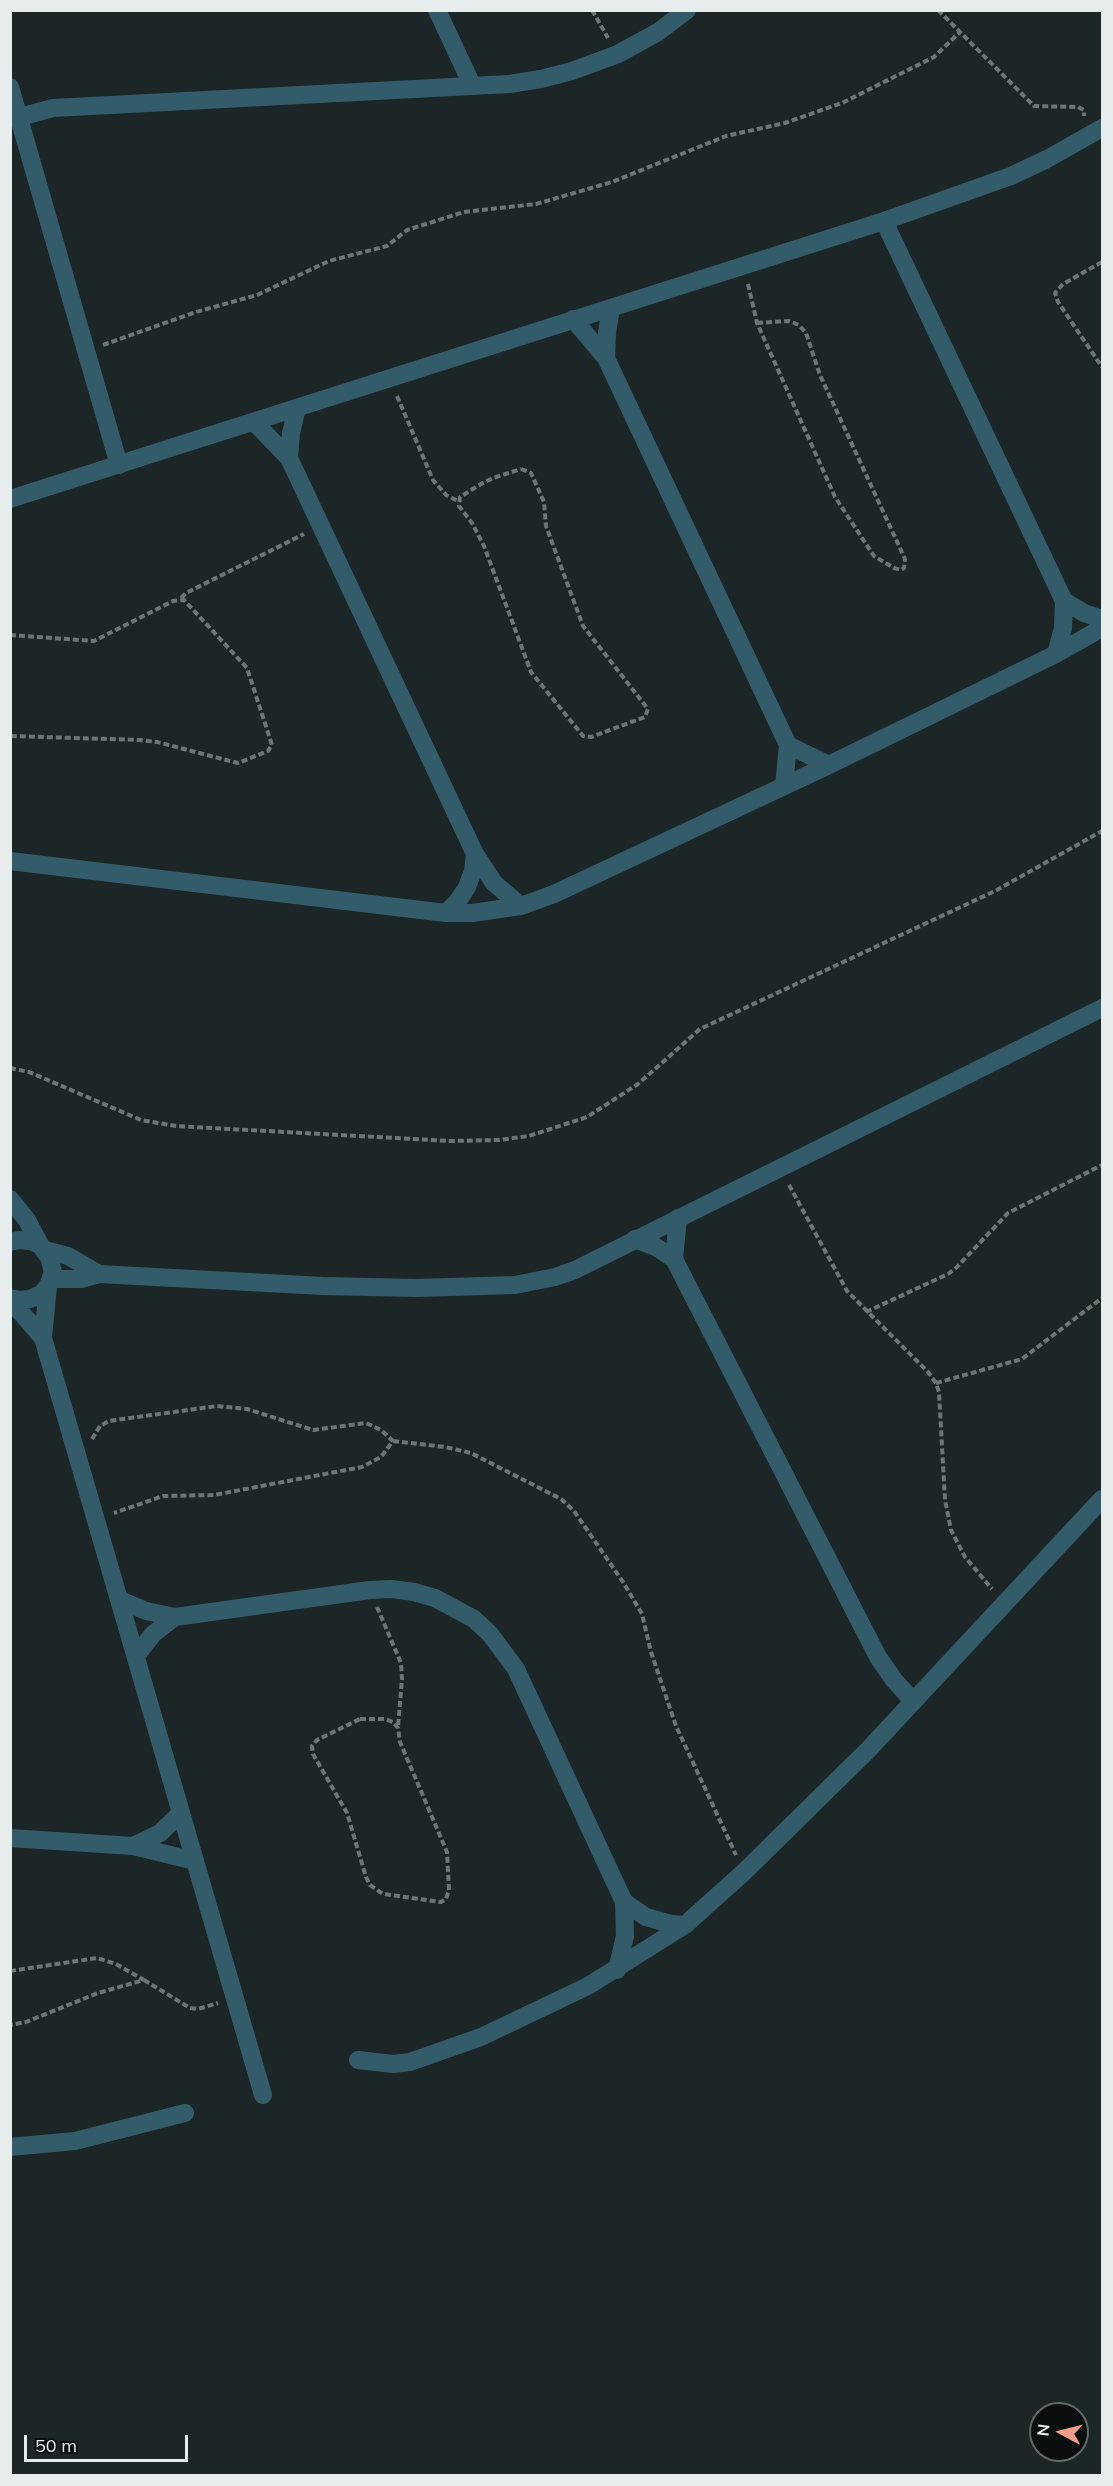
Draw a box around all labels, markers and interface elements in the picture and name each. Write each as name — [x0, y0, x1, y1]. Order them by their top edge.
north arrow — [1029, 2402, 1089, 2462]
scale bar — [27, 2423, 190, 2461]
text: N — [1032, 2423, 1054, 2437]
text: 50 m — [35, 2434, 77, 2457]

